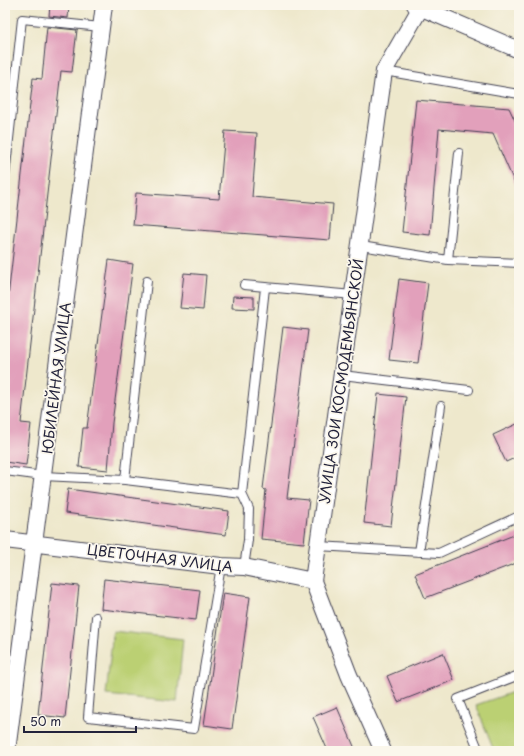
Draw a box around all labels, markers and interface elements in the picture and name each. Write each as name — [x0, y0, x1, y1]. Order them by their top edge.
street label: УЛИЦА ЗОИ КОСМОДЕМЬЯНСКОЙ — [313, 257, 369, 505]
street label: ЮБИЛЕЙНАЯ УЛИЦА — [36, 301, 76, 455]
street label: ЦВЕТОЧНАЯ УЛИЦА — [86, 539, 234, 577]
scale bar — [24, 708, 136, 734]
text: 50 m — [30, 712, 61, 730]

